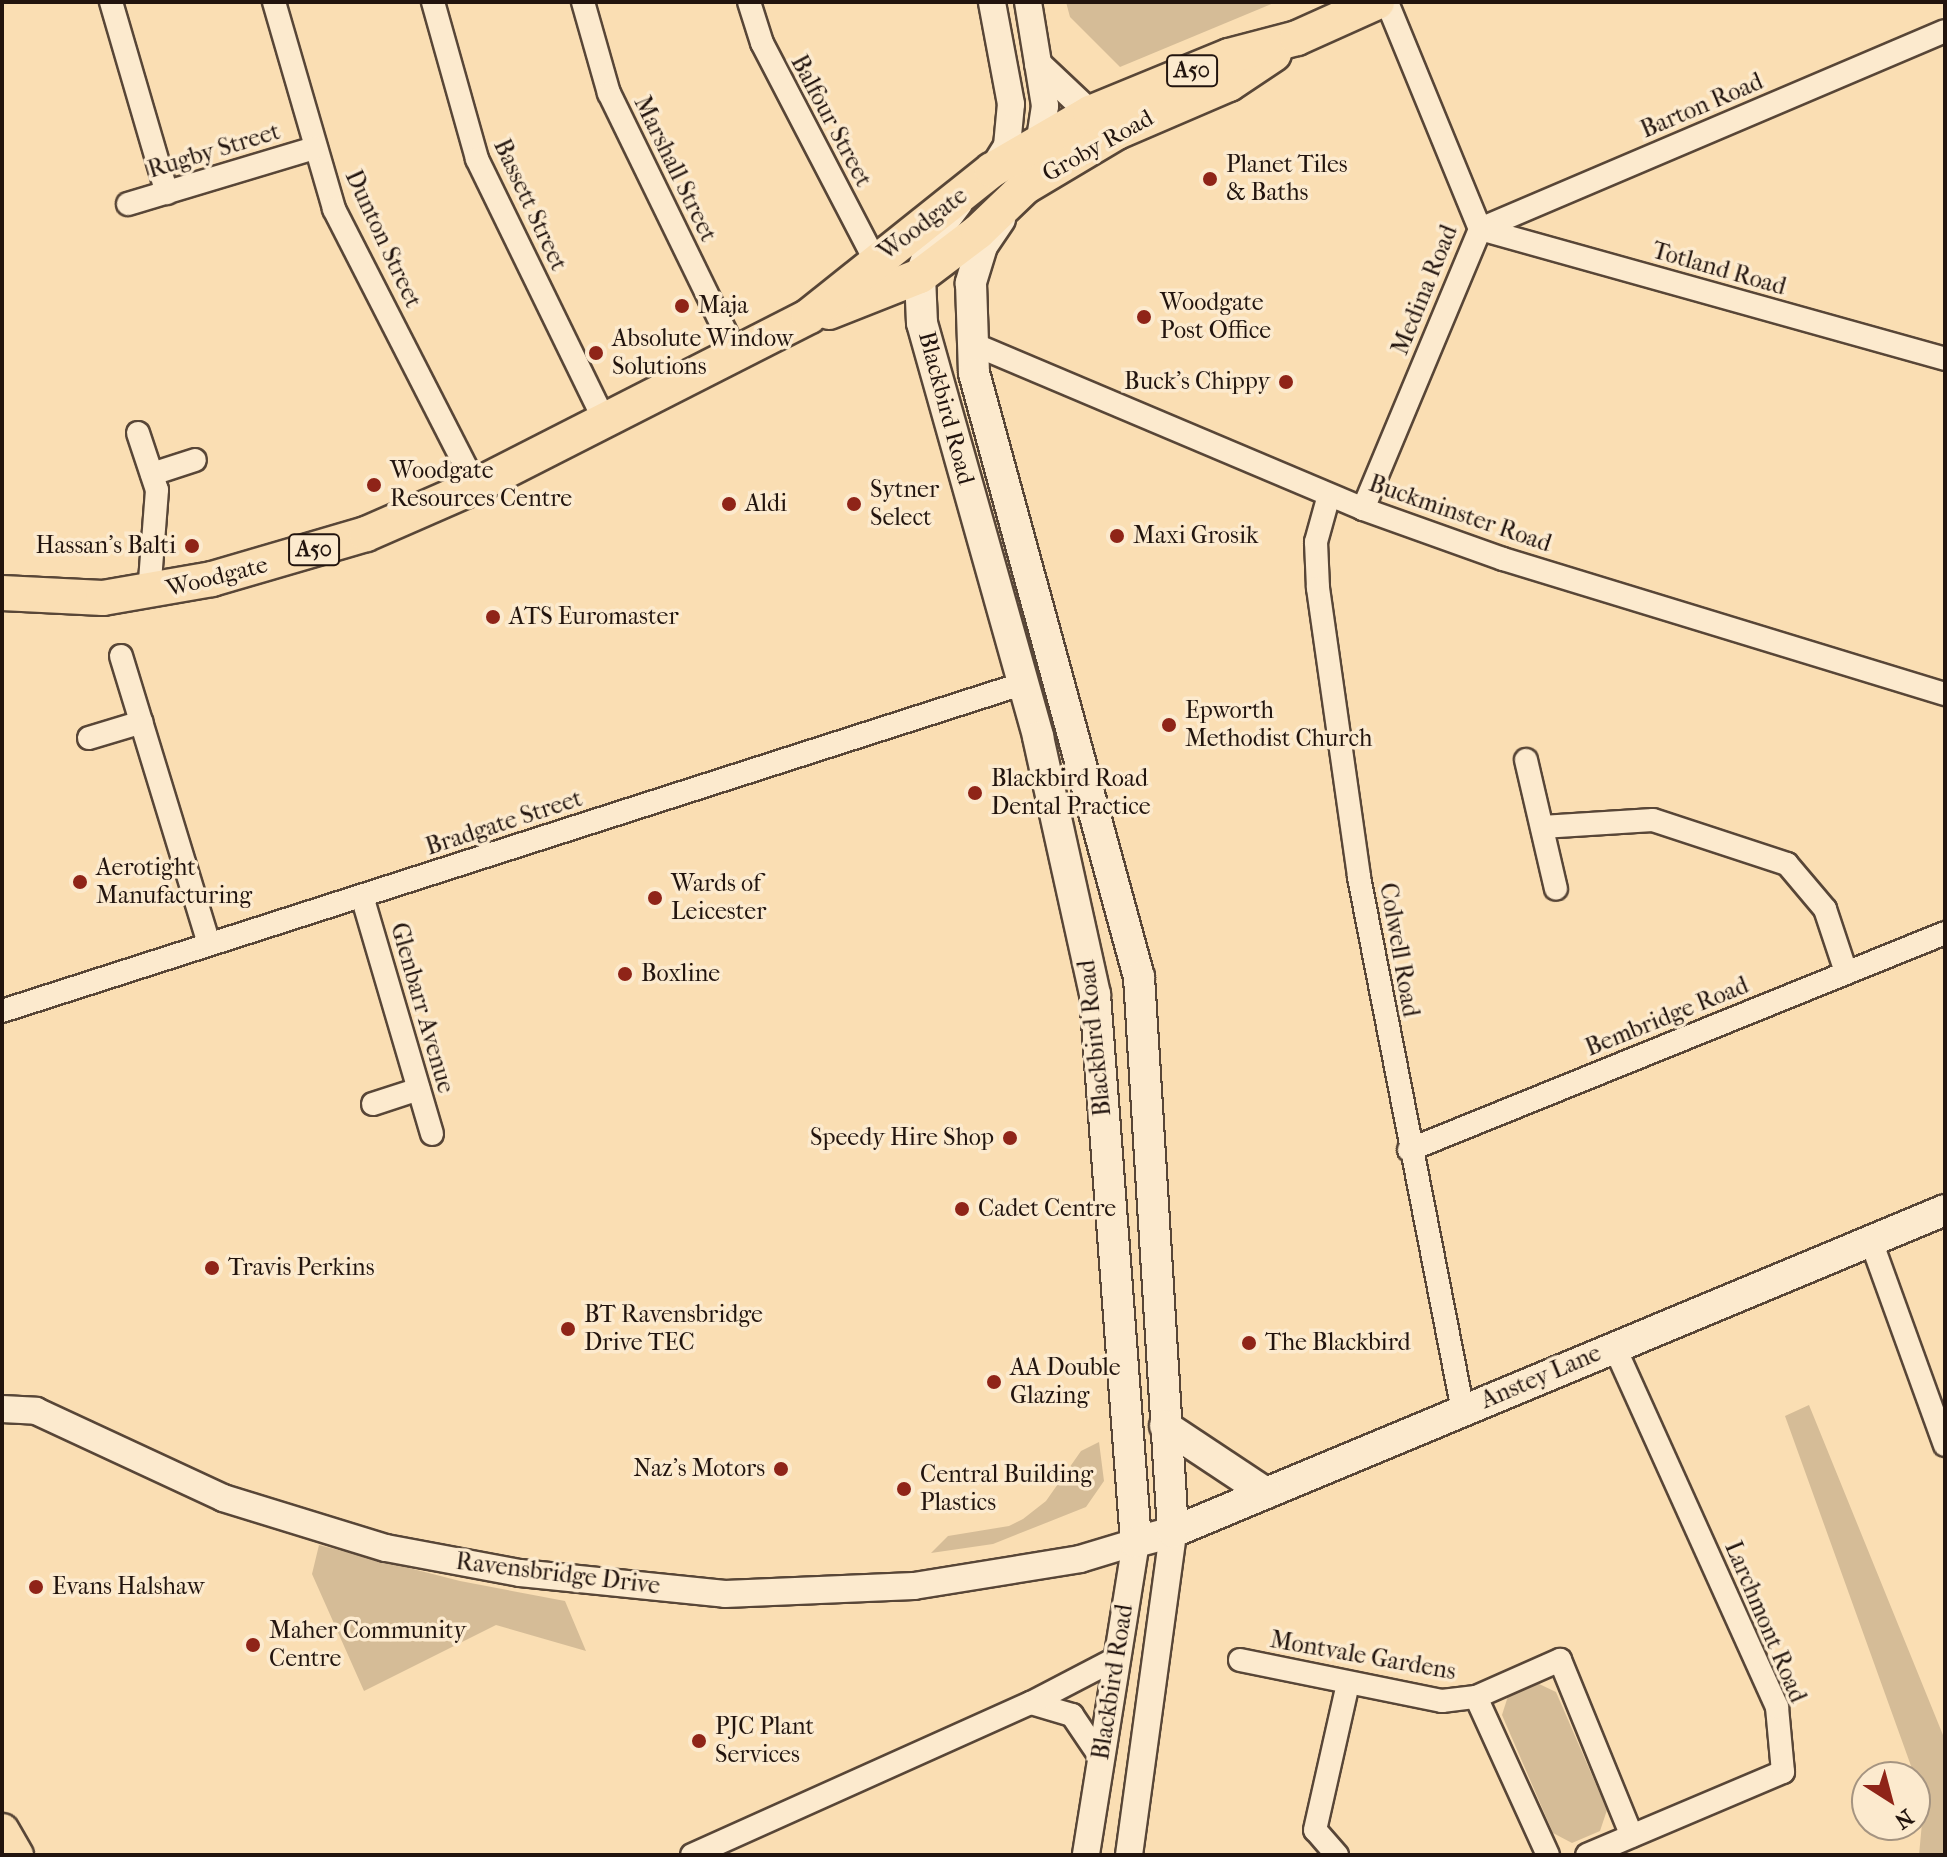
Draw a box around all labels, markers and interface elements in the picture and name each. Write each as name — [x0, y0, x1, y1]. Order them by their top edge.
street label: Balfour Street — [784, 50, 878, 192]
road number: A50 — [1166, 53, 1218, 89]
street label: Barton Road — [1636, 67, 1768, 145]
street label: Marshall Street — [627, 92, 723, 246]
street label: Groby Road — [1038, 104, 1158, 188]
street label: Rugby Street — [144, 117, 284, 185]
street label: Bassett Street — [487, 135, 573, 275]
place label: Planet Tiles & Baths — [1226, 151, 1348, 207]
street label: Dunton Street — [339, 166, 427, 312]
marker: Planet Tiles & Baths — [1201, 170, 1219, 188]
street label: Woodgate — [873, 181, 973, 267]
street label: Medina Road — [1386, 221, 1464, 359]
street label: Totland Road — [1649, 236, 1789, 302]
place label: Woodgate Post Office — [1160, 289, 1271, 345]
place label: Maja — [698, 292, 748, 320]
marker: Maja — [673, 297, 691, 315]
marker: Woodgate Post Office — [1135, 308, 1153, 326]
place label: Absolute Window Solutions — [612, 325, 793, 381]
street label: Blackbird Road — [912, 328, 980, 488]
marker: Absolute Window Solutions — [587, 344, 605, 362]
place label: Buck's Chippy — [1124, 368, 1270, 396]
marker: Buck's Chippy — [1277, 373, 1295, 391]
place label: Woodgate Resources Centre — [390, 457, 572, 513]
street label: Buckminster Road — [1365, 469, 1555, 559]
marker: Woodgate Resources Centre — [365, 476, 383, 494]
place label: Sytner Select — [870, 476, 939, 532]
place label: Aldi — [745, 490, 787, 518]
marker: Aldi — [720, 495, 738, 513]
marker: Sytner Select — [845, 495, 863, 513]
place label: Maxi Grosik — [1133, 522, 1258, 550]
marker: Maxi Grosik — [1108, 527, 1126, 545]
place label: Hassan's Balti — [35, 532, 176, 560]
road number: A50 — [288, 532, 340, 568]
marker: Hassan's Balti — [183, 537, 201, 555]
street label: Woodgate — [163, 550, 271, 604]
place label: ATS Euromaster — [509, 603, 679, 631]
marker: ATS Euromaster — [484, 608, 502, 626]
place label: Epworth Methodist Church — [1185, 697, 1372, 753]
marker: Epworth Methodist Church — [1160, 716, 1178, 734]
place label: Blackbird Road Dental Practice — [991, 765, 1151, 821]
street label: Bradgate Street — [422, 784, 586, 862]
marker: Blackbird Road Dental Practice — [966, 784, 984, 802]
place label: Aerotight Manufacturing — [96, 854, 252, 910]
place label: Wards of Leicester — [671, 870, 766, 926]
marker: Aerotight Manufacturing — [71, 873, 89, 891]
street label: Colwell Road — [1373, 881, 1425, 1019]
marker: Wards of Leicester — [646, 889, 664, 907]
street label: Glenbarr Avenue — [384, 920, 460, 1096]
street label: Blackbird Road — [1072, 958, 1118, 1118]
place label: Boxline — [641, 960, 720, 988]
marker: Boxline — [616, 965, 634, 983]
street label: Bembridge Road — [1581, 971, 1753, 1063]
place label: Speedy Hire Shop — [810, 1124, 994, 1152]
marker: Speedy Hire Shop — [1001, 1129, 1019, 1147]
place label: Cadet Centre — [978, 1195, 1116, 1223]
marker: Cadet Centre — [953, 1200, 971, 1218]
place label: Travis Perkins — [228, 1254, 375, 1282]
marker: Travis Perkins — [203, 1259, 221, 1277]
place label: BT Ravensbridge Drive TEC — [584, 1301, 763, 1357]
marker: BT Ravensbridge Drive TEC — [559, 1320, 577, 1338]
place label: The Blackbird — [1265, 1329, 1411, 1357]
marker: The Blackbird — [1240, 1334, 1258, 1352]
street label: Anstey Lane — [1477, 1339, 1605, 1415]
place label: AA Double Glazing — [1010, 1354, 1121, 1410]
marker: AA Double Glazing — [985, 1373, 1003, 1391]
place label: Naz's Motors — [633, 1455, 765, 1483]
marker: Naz's Motors — [772, 1460, 790, 1478]
place label: Central Building Plastics — [920, 1461, 1093, 1517]
marker: Central Building Plastics — [895, 1480, 913, 1498]
street label: Larchmont Road — [1718, 1537, 1812, 1707]
street label: Ravensbridge Drive — [454, 1547, 662, 1601]
place label: Evans Halshaw — [52, 1573, 205, 1601]
marker: Evans Halshaw — [27, 1578, 45, 1596]
street label: Blackbird Road — [1086, 1602, 1140, 1762]
place label: Maher Community Centre — [269, 1617, 466, 1673]
street label: Montvale Gardens — [1268, 1625, 1458, 1687]
marker: Maher Community Centre — [244, 1636, 262, 1654]
place label: PJC Plant Services — [715, 1713, 814, 1769]
marker: PJC Plant Services — [690, 1732, 708, 1750]
north arrow — [1851, 1761, 1931, 1841]
text: N — [1890, 1803, 1918, 1834]

